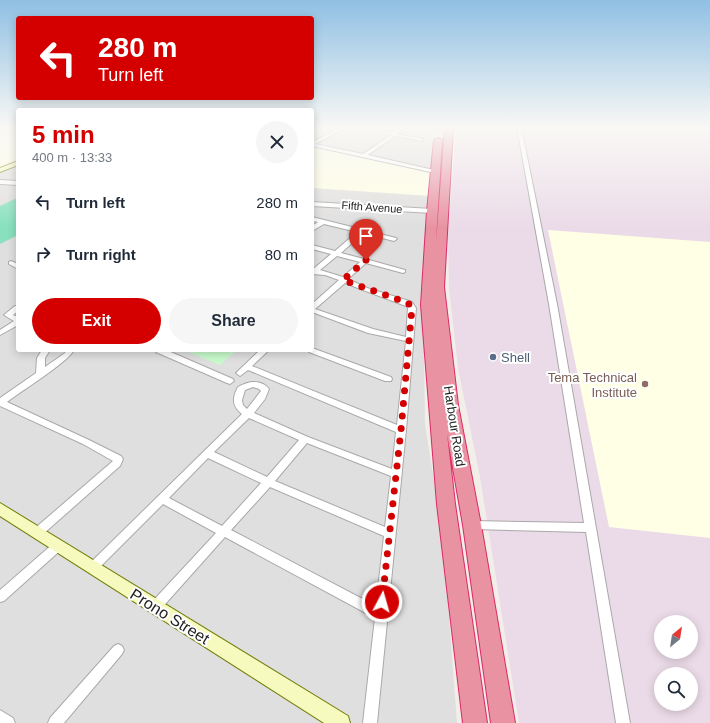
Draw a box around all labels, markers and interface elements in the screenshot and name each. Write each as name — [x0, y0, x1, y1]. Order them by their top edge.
icon: left — [32, 32, 84, 84]
text: 280 m — [98, 32, 177, 63]
text: Turn left — [98, 65, 163, 85]
text: 5 min — [32, 121, 95, 148]
button: close — [256, 121, 298, 163]
text: 400 m · 13:33 — [32, 150, 112, 165]
icon: left — [32, 191, 54, 213]
text: Turn left — [66, 194, 125, 211]
text: 280 m — [256, 194, 298, 211]
street label: Fifth Avenue — [341, 199, 403, 215]
pin — [349, 219, 383, 260]
icon: arrive — [355, 225, 377, 247]
icon: right — [32, 243, 54, 265]
text: Turn right — [66, 246, 136, 263]
text: 80 m — [265, 246, 298, 263]
button: Exit — [32, 298, 161, 344]
button: Share — [169, 298, 298, 344]
place label: Shell — [501, 350, 530, 365]
marker: Shell — [488, 352, 498, 362]
place label: Tema Technical Institute — [548, 370, 637, 400]
marker: Tema Technical Institute — [640, 379, 650, 389]
street label: Harbour Road — [441, 385, 468, 468]
position arrow — [361, 581, 403, 623]
street label: Prono Street — [127, 585, 213, 648]
north arrow — [654, 615, 698, 659]
map controls — [654, 615, 698, 711]
button: search — [654, 667, 698, 711]

